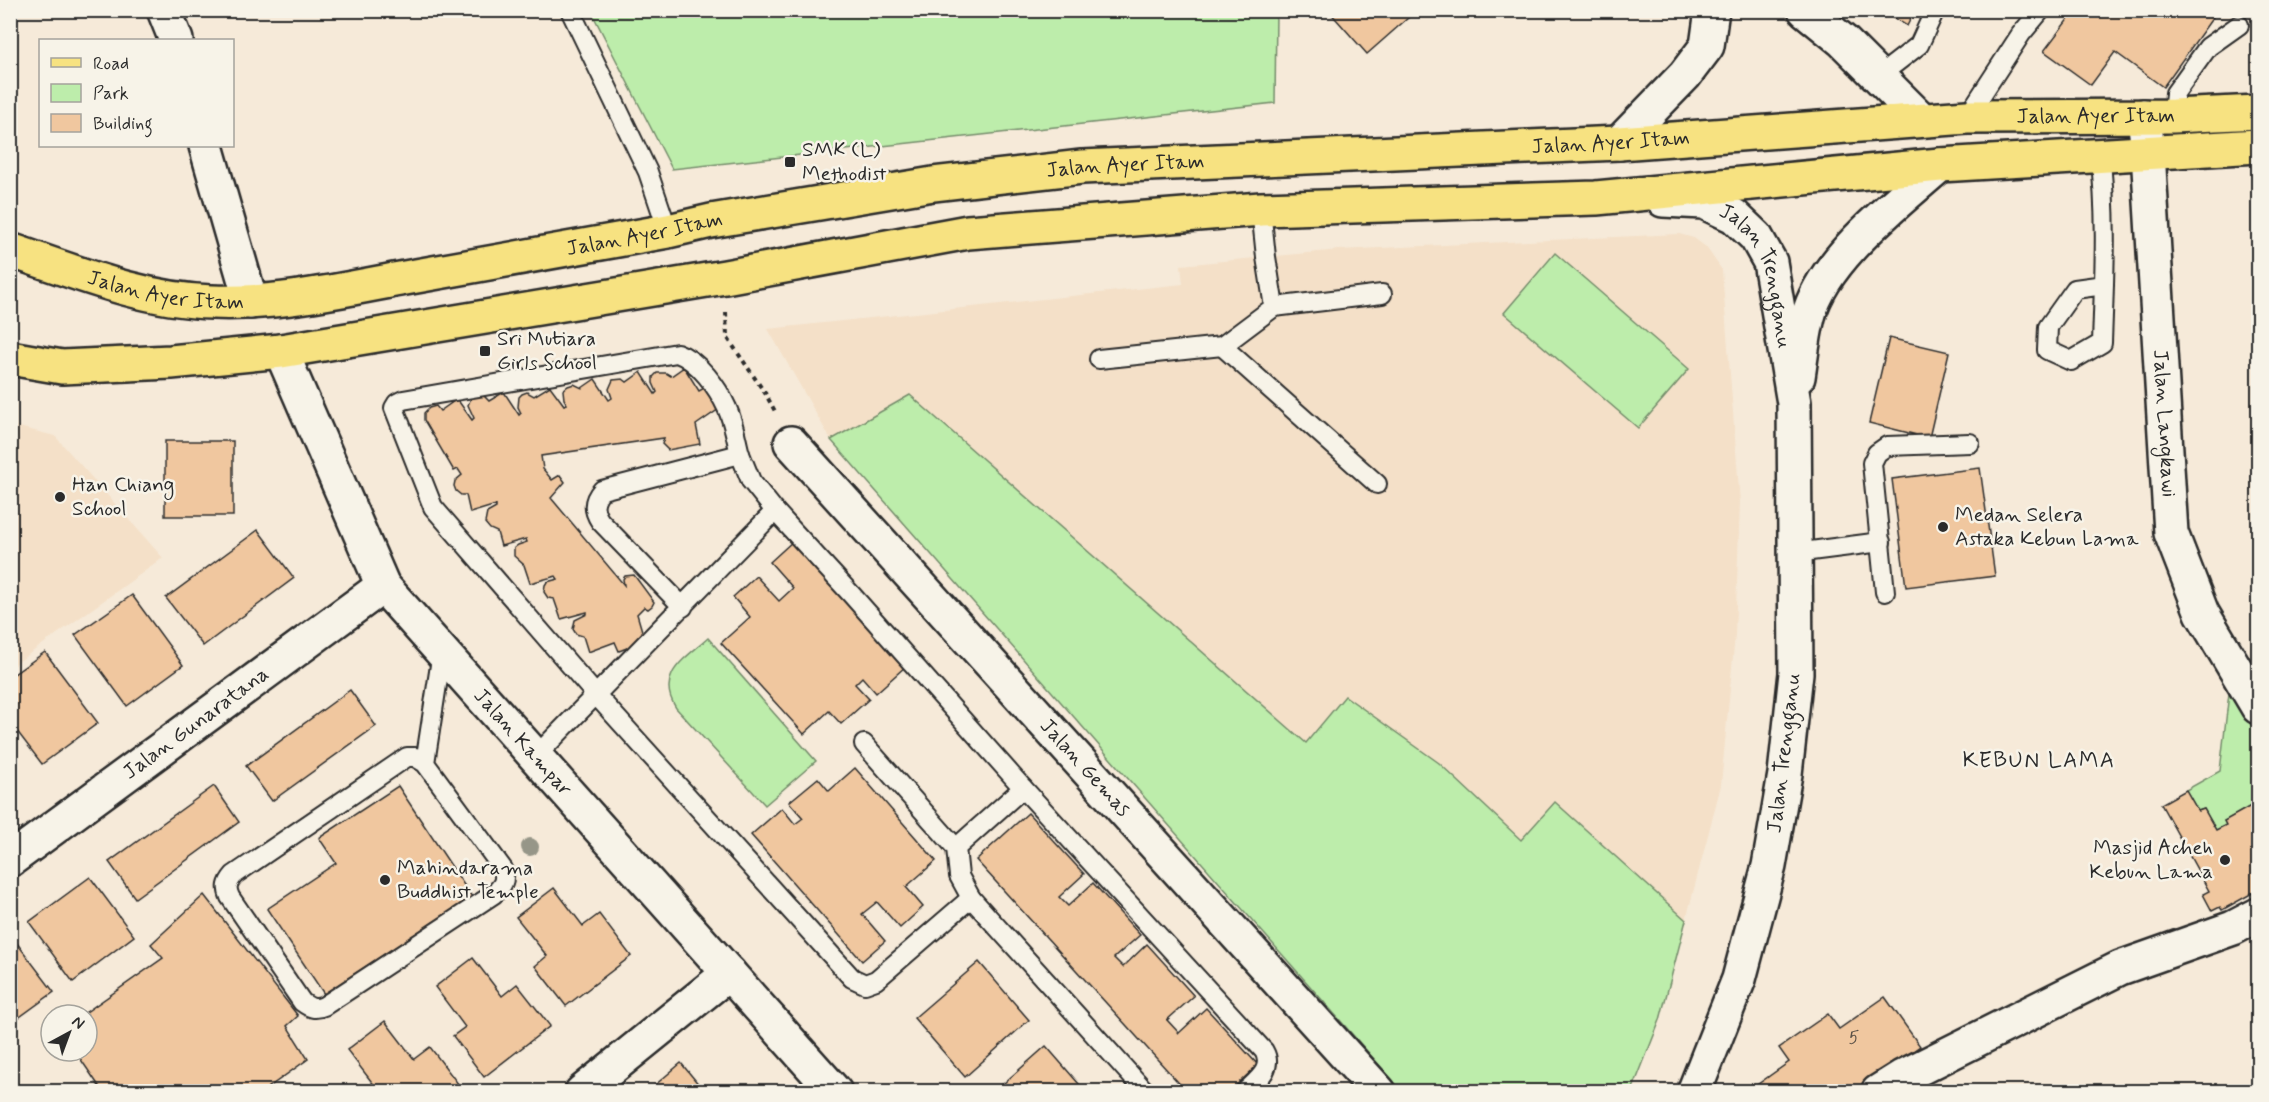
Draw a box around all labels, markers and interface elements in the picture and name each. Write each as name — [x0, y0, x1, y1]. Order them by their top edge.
legend — [39, 39, 234, 147]
text: Road — [93, 52, 129, 76]
text: Park — [93, 82, 129, 106]
street label: Jalan Ayer Itam — [2016, 102, 2175, 131]
text: Building — [93, 112, 153, 138]
street label: Jalan Ayer Itam — [1531, 124, 1691, 161]
place label: SMK (L) Methodist — [802, 136, 887, 188]
street label: Jalan Ayer Itam — [1045, 148, 1205, 185]
marker: SMK (L) Methodist — [783, 155, 797, 169]
street label: Jalan Trengganu — [1715, 197, 1798, 350]
street label: Jalan Ayer Itam — [564, 205, 725, 263]
street label: Jalan Ayer Itam — [84, 264, 244, 316]
place label: Sri Mutiara Girls School — [497, 325, 597, 377]
marker: Sri Mutiara Girls School — [478, 344, 492, 358]
street label: Jalan Langkawi — [2146, 349, 2183, 498]
place label: Han Chiang School — [72, 471, 174, 523]
marker: Han Chiang School — [53, 490, 67, 504]
place label: Medan Selera Astaka Kebun Lama — [1955, 501, 2139, 553]
marker: Medan Selera Astaka Kebun Lama — [1936, 520, 1950, 534]
street label: Jalan Gunaratana — [118, 660, 275, 786]
street label: Jalan Trengganu — [1760, 671, 1810, 835]
street label: Jalan Kampar — [467, 682, 579, 803]
street label: Jalan Gemas — [1033, 712, 1137, 823]
district label: KEBUN LAMA — [1962, 747, 2116, 775]
place label: Masjid Acheh Kebun Lama — [2089, 834, 2213, 886]
marker: Masjid Acheh Kebun Lama — [2218, 853, 2232, 867]
place label: Mahindarama Buddhist Temple — [397, 854, 539, 906]
marker: Mahindarama Buddhist Temple — [378, 873, 392, 887]
north arrow — [39, 1003, 99, 1063]
text: N — [67, 1011, 89, 1034]
house number: 5 — [1849, 1026, 1860, 1050]

